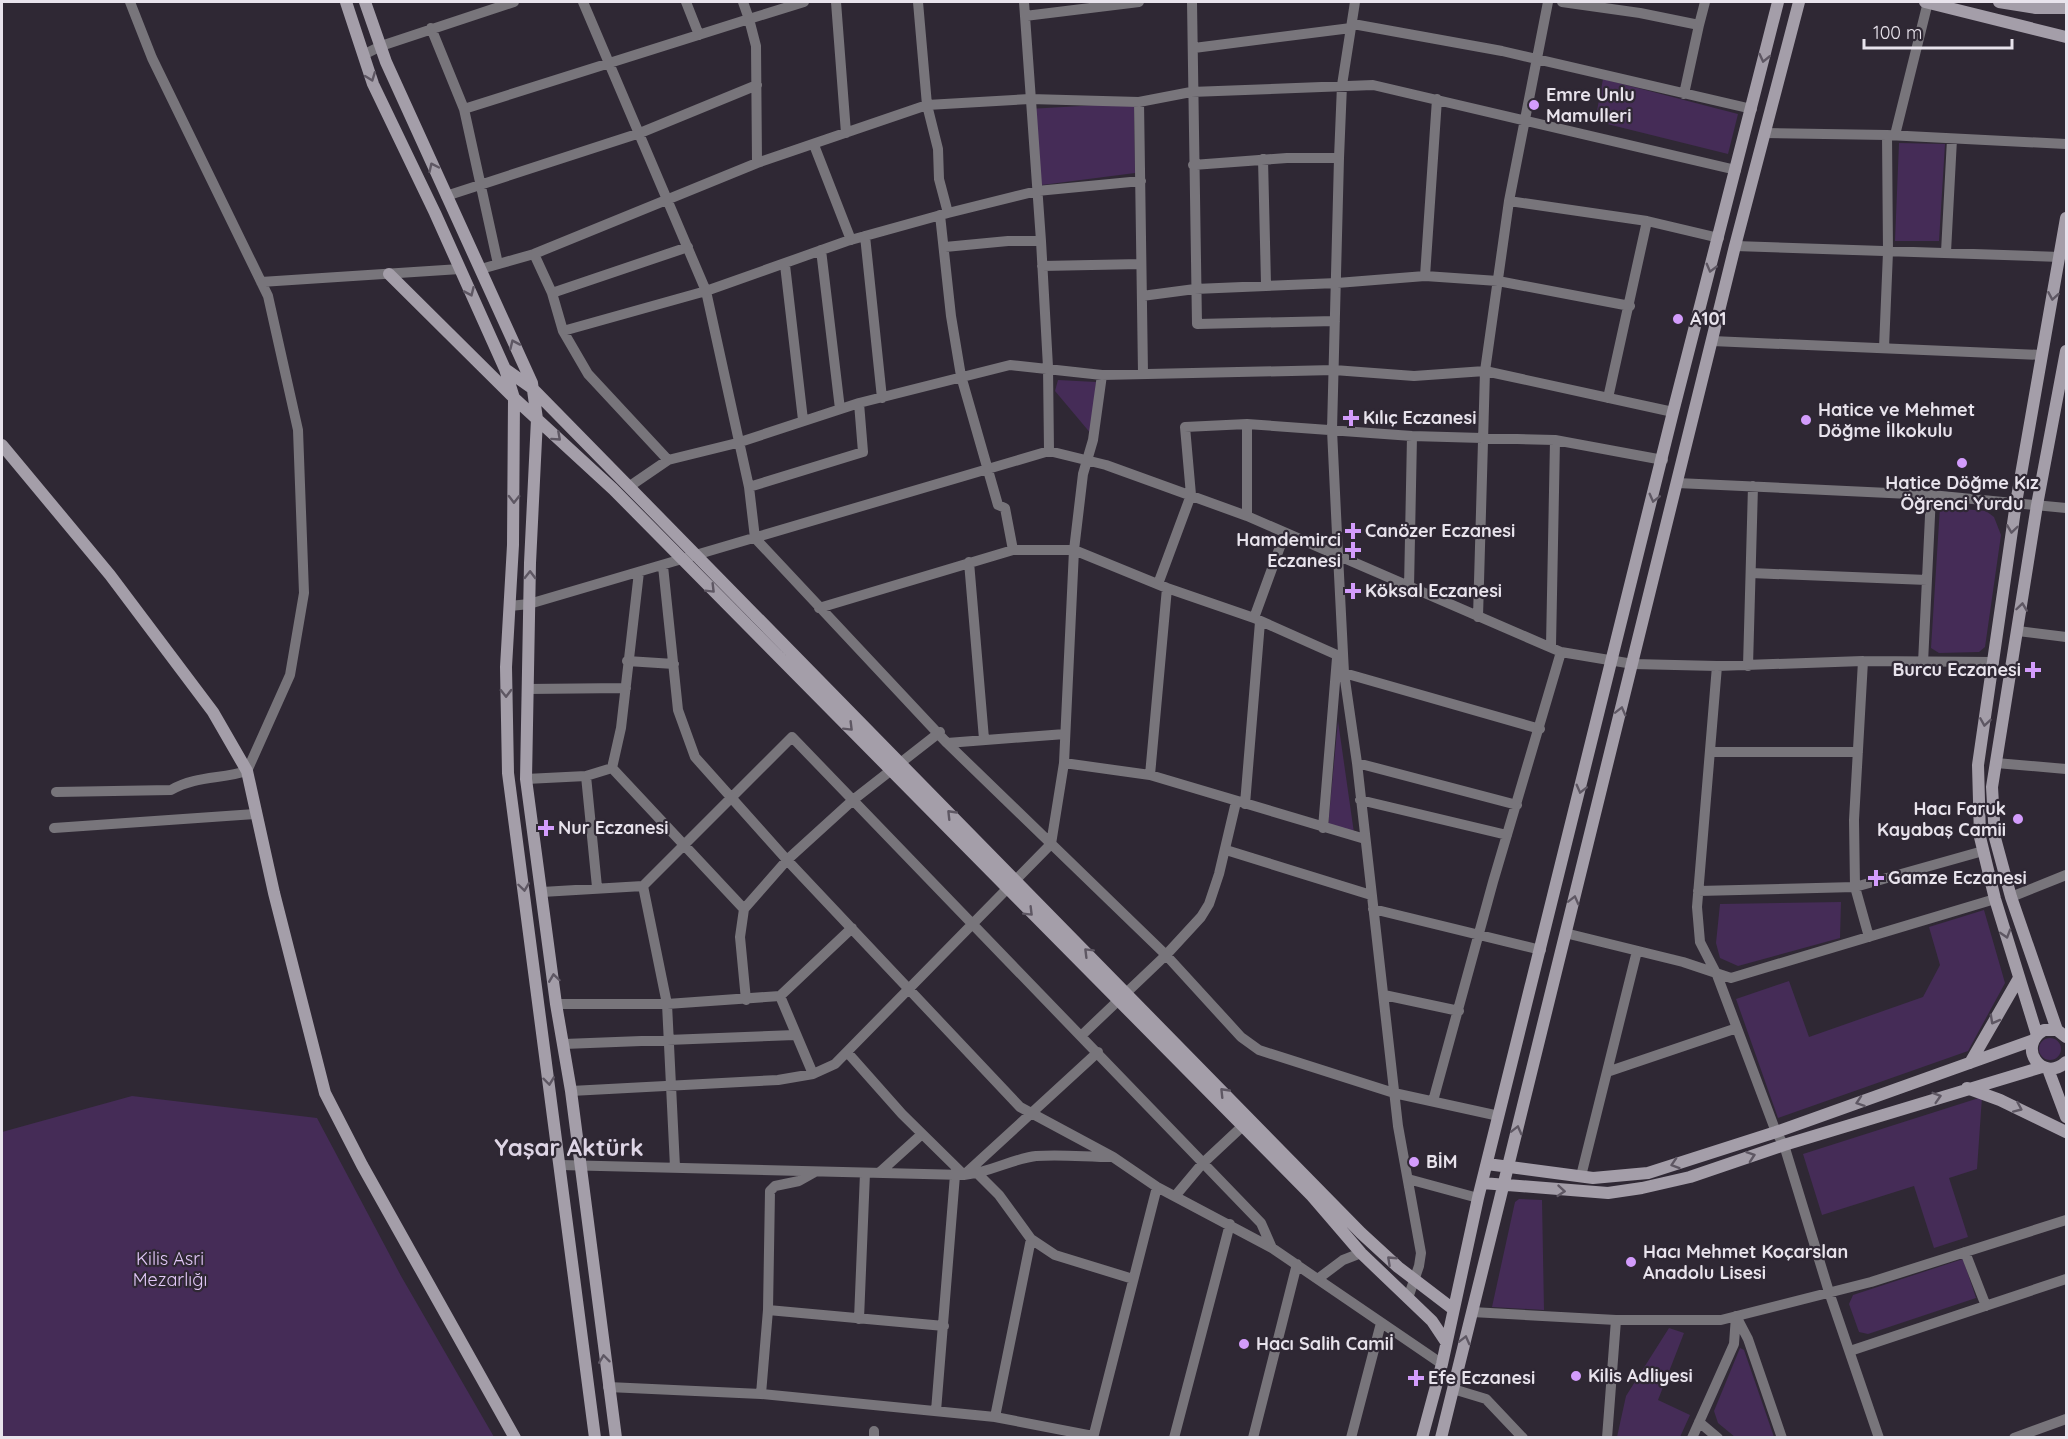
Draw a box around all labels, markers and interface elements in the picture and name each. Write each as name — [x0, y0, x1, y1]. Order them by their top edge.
scale bar — [1864, 12, 2012, 50]
text: 100 m — [1873, 21, 1922, 44]
one-way arrow — [1759, 53, 1772, 63]
one-way arrow — [364, 71, 376, 82]
place label: Emre Unlu Mamulleri — [1546, 83, 1635, 127]
marker: Emre Unlu Mamulleri — [1527, 98, 1541, 112]
one-way arrow — [428, 162, 440, 173]
one-way arrow — [1706, 262, 1718, 272]
one-way arrow — [463, 286, 475, 297]
one-way arrow — [2047, 291, 2060, 301]
place label: A101 — [1690, 307, 1727, 330]
marker: A101 — [1671, 312, 1685, 326]
one-way arrow — [509, 339, 521, 350]
place label: Hatice ve Mehmet Döğme İlkokulu — [1818, 398, 1975, 442]
place label: Kılıç Eczanesi — [1363, 406, 1476, 429]
marker: Kılıç Eczanesi — [1344, 411, 1358, 425]
marker: Hatice ve Mehmet Döğme İlkokulu — [1799, 413, 1813, 427]
one-way arrow — [550, 430, 561, 441]
marker: Hatice Döğme Kız Öğrenci Yurdu — [1955, 456, 1969, 470]
place label: Hatice Döğme Kız Öğrenci Yurdu — [1885, 471, 2039, 515]
one-way arrow — [1648, 492, 1661, 502]
one-way arrow — [507, 494, 520, 503]
place label: Canözer Eczanesi — [1365, 519, 1515, 542]
marker: Canözer Eczanesi — [1346, 524, 1360, 538]
one-way arrow — [2007, 525, 2019, 534]
place label: Hamdemirci Eczanesi — [1236, 528, 1341, 572]
marker: Hamdemirci Eczanesi — [1346, 543, 1360, 557]
one-way arrow — [524, 571, 536, 580]
place label: Köksal Eczanesi — [1365, 579, 1502, 602]
one-way arrow — [704, 583, 715, 593]
marker: Köksal Eczanesi — [1346, 584, 1360, 598]
one-way arrow — [2015, 602, 2027, 611]
place label: Burcu Eczanesi — [1892, 658, 2021, 681]
marker: Burcu Eczanesi — [2026, 663, 2040, 677]
one-way arrow — [500, 689, 513, 698]
one-way arrow — [1613, 706, 1626, 716]
one-way arrow — [1979, 718, 1991, 727]
one-way arrow — [841, 720, 852, 731]
one-way arrow — [1575, 783, 1588, 793]
place label: Hacı Faruk Kayabaş Camii — [1877, 797, 2006, 841]
one-way arrow — [947, 810, 958, 820]
marker: Hacı Faruk Kayabaş Camii — [2011, 812, 2025, 826]
place label: Nur Eczanesi — [558, 816, 669, 839]
marker: Nur Eczanesi — [539, 821, 553, 835]
place label: Gamze Eczanesi — [1888, 866, 2027, 889]
marker: Gamze Eczanesi — [1869, 871, 1883, 885]
one-way arrow — [517, 883, 529, 892]
one-way arrow — [1566, 895, 1579, 905]
one-way arrow — [1022, 904, 1033, 915]
one-way arrow — [1999, 928, 2011, 939]
one-way arrow — [1084, 949, 1095, 960]
one-way arrow — [548, 974, 560, 983]
one-way arrow — [1990, 1014, 2002, 1024]
one-way arrow — [543, 1076, 555, 1085]
one-way arrow — [1220, 1089, 1231, 1100]
one-way arrow — [1931, 1092, 1942, 1104]
one-way arrow — [1855, 1095, 1866, 1108]
one-way arrow — [2011, 1100, 2022, 1112]
one-way arrow — [1510, 1125, 1523, 1135]
district label: Yaşar Aktürk — [494, 1132, 644, 1162]
place label: BİM — [1426, 1150, 1457, 1173]
one-way arrow — [1745, 1151, 1756, 1164]
marker: BİM — [1407, 1155, 1421, 1169]
one-way arrow — [1670, 1157, 1681, 1169]
one-way arrow — [1557, 1184, 1566, 1197]
place label: Hacı Mehmet Koçarslan Anadolu Lisesi — [1643, 1240, 1848, 1284]
park label: Kilis Asri Mezarlığı — [133, 1247, 207, 1291]
marker: Hacı Mehmet Koçarslan Anadolu Lisesi — [1624, 1255, 1638, 1269]
one-way arrow — [1387, 1256, 1397, 1267]
place label: Hacı Salih Camiİ — [1256, 1332, 1394, 1355]
one-way arrow — [1458, 1335, 1471, 1345]
marker: Hacı Salih Camiİ — [1237, 1337, 1251, 1351]
one-way arrow — [599, 1354, 611, 1363]
place label: Kilis Adliyesi — [1588, 1364, 1693, 1387]
place label: Efe Eczanesi — [1428, 1366, 1535, 1389]
marker: Kilis Adliyesi — [1569, 1369, 1583, 1383]
marker: Efe Eczanesi — [1409, 1371, 1423, 1385]

